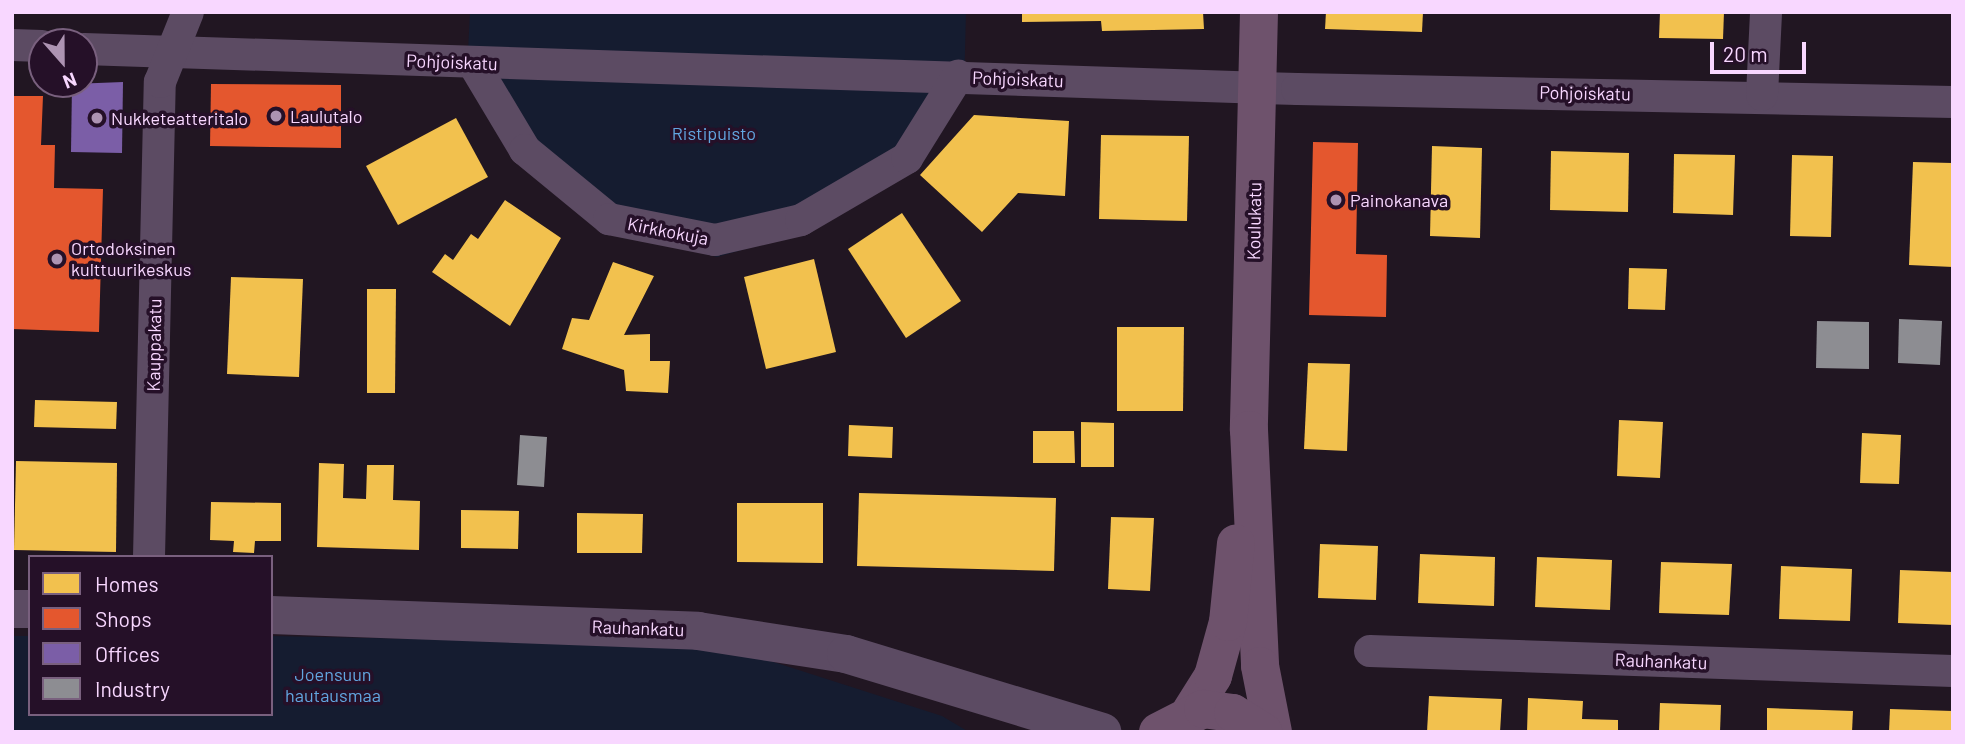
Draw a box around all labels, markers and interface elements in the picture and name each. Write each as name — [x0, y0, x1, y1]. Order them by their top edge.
north arrow — [28, 28, 98, 98]
scale bar — [1713, 28, 1809, 72]
text: 20 m — [1723, 41, 1768, 66]
street label: Pohjoiskatu — [406, 50, 498, 74]
street label: Pohjoiskatu — [972, 67, 1064, 91]
text: N — [60, 68, 80, 94]
street label: Pohjoiskatu — [1539, 81, 1631, 105]
place label: Laulutalo — [290, 105, 363, 127]
place label: Nukketeatteritalo — [111, 107, 248, 129]
marker: Laulutalo — [268, 108, 284, 124]
marker: Nukketeatteritalo — [89, 110, 105, 126]
park label: Ristipuisto — [672, 122, 756, 144]
street label: Koulukatu — [1243, 182, 1265, 260]
place label: Painokanava — [1350, 189, 1448, 211]
marker: Painokanava — [1328, 192, 1344, 208]
street label: Kirkkokuja — [626, 213, 710, 249]
place label: Ortodoksinen kulttuurikeskus — [71, 238, 191, 280]
marker: Ortodoksinen kulttuurikeskus — [49, 251, 65, 267]
street label: Kauppakatu — [142, 298, 166, 392]
legend — [28, 555, 273, 716]
text: Homes — [95, 571, 159, 596]
text: Shops — [95, 606, 152, 631]
street label: Rauhankatu — [591, 616, 685, 640]
text: Offices — [95, 641, 160, 666]
street label: Rauhankatu — [1614, 649, 1708, 673]
park label: Joensuun hautausmaa — [285, 664, 381, 706]
text: Industry — [95, 676, 170, 701]

